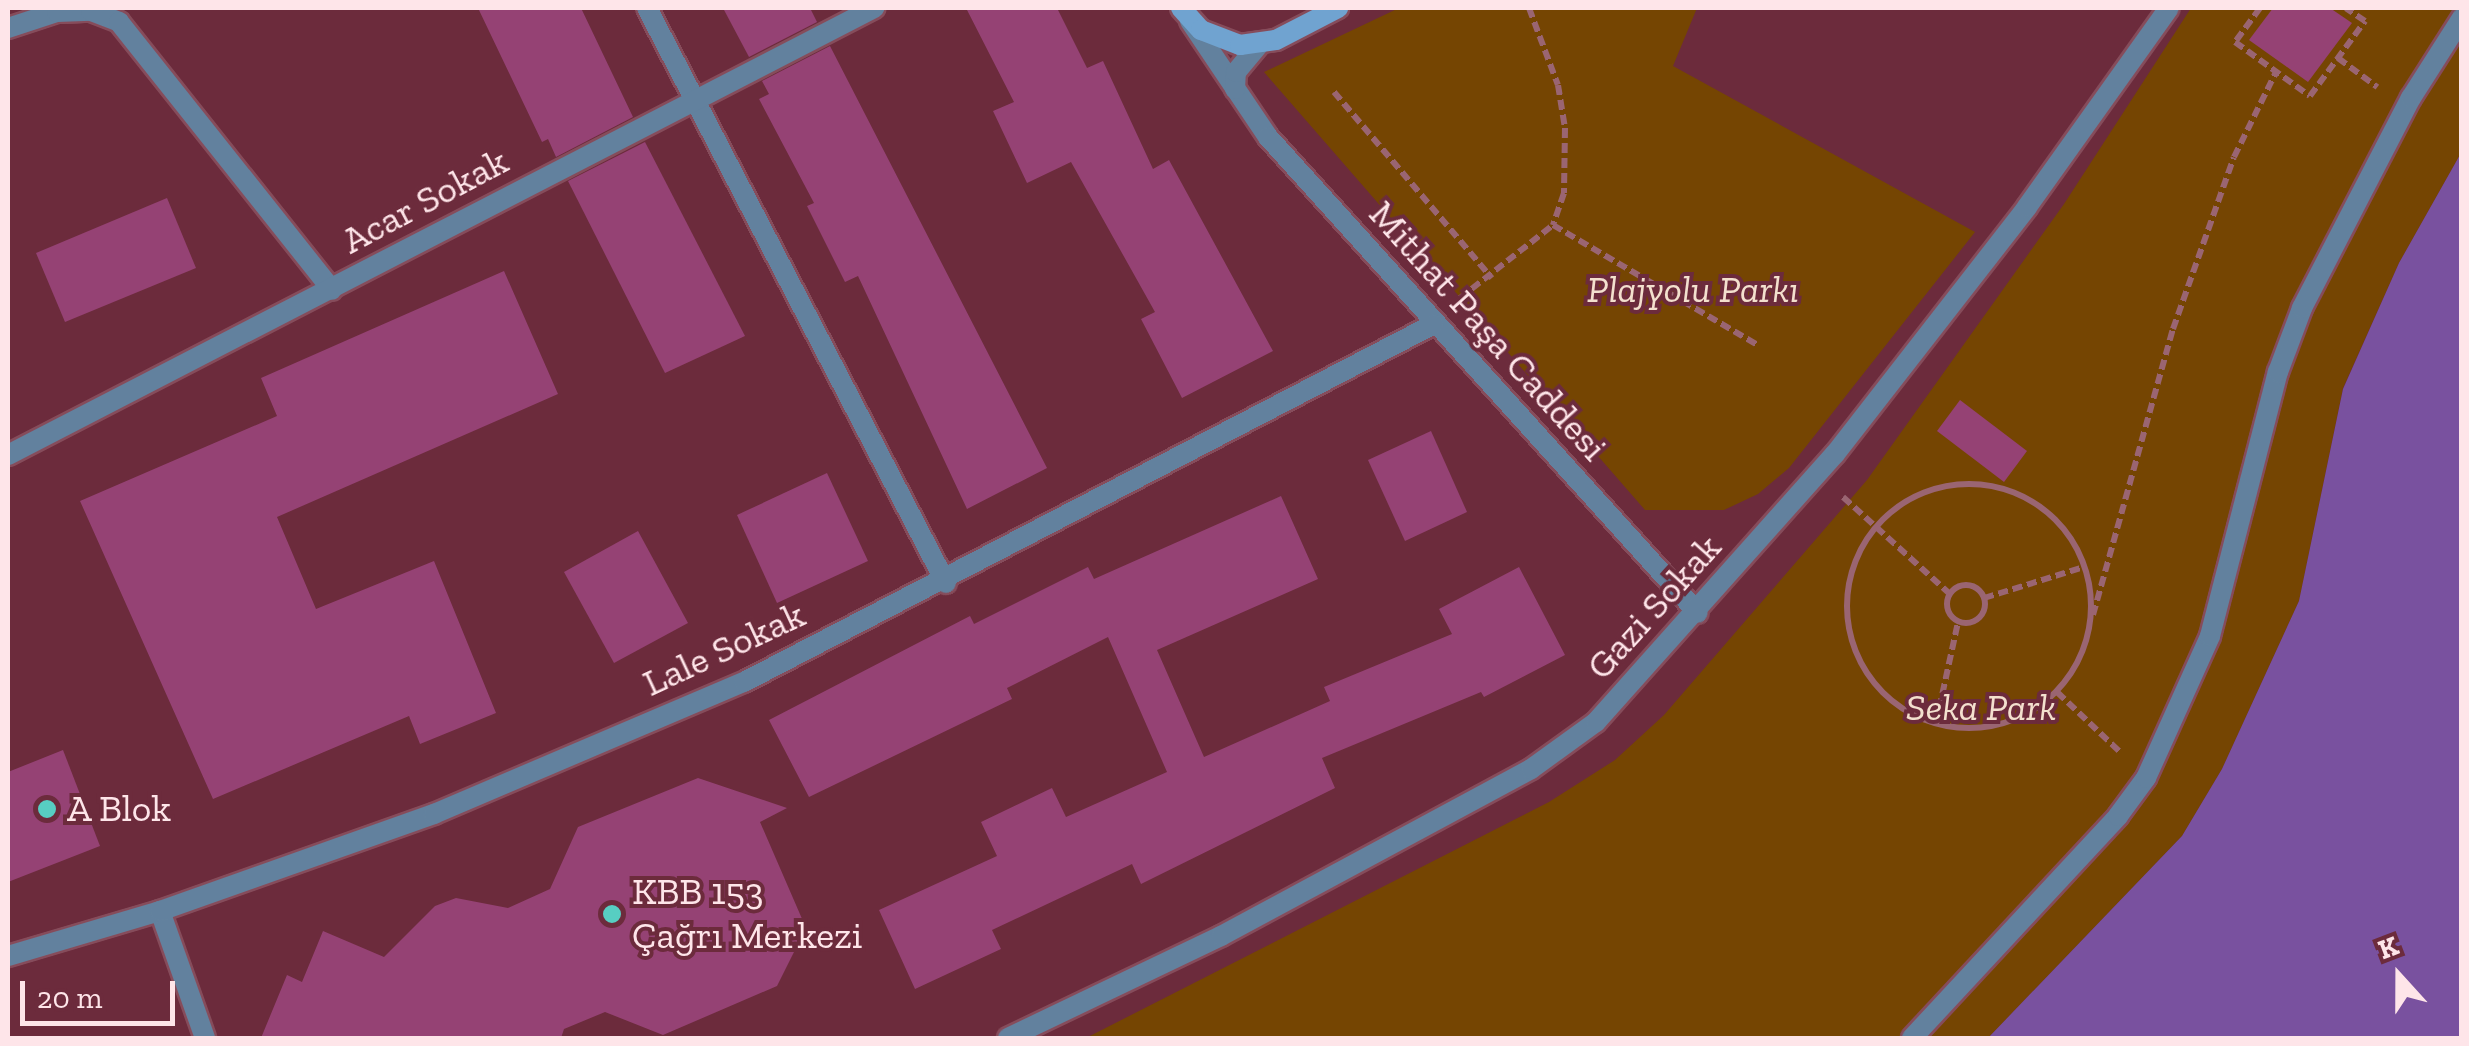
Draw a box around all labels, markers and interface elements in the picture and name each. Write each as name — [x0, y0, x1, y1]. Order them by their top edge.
street label: Acar Sokak — [334, 138, 516, 264]
street label: Mithat Paşa Caddesi — [1359, 192, 1617, 470]
park label: Plajyolu Parkı — [1587, 267, 1799, 313]
street label: Gazi Sokak — [1577, 525, 1731, 689]
street label: Lale Sokak — [636, 592, 812, 706]
park label: Seka Park — [1906, 685, 2056, 731]
place label: A Blok — [67, 786, 172, 832]
marker: A Blok — [36, 798, 58, 820]
place label: KBB 153 Çağrı Merkezi — [632, 869, 862, 958]
marker: KBB 153 Çağrı Merkezi — [601, 903, 623, 925]
north arrow — [2349, 926, 2449, 1026]
text: K — [2373, 929, 2403, 966]
scale bar — [25, 961, 180, 1023]
text: 20 m — [37, 980, 102, 1016]

